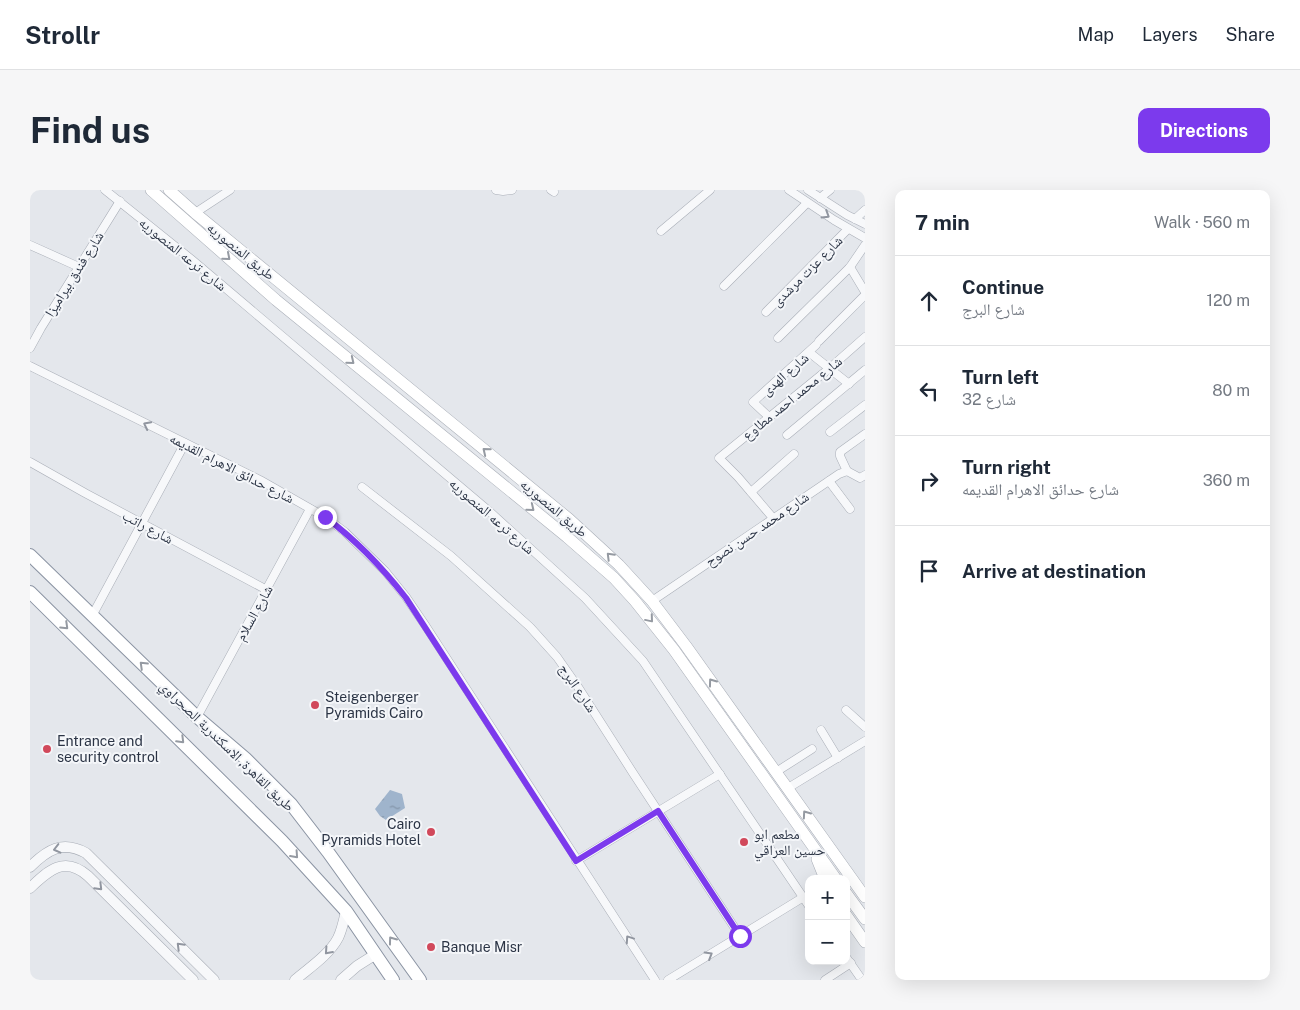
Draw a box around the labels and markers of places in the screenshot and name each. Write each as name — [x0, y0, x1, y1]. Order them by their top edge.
place label: Steigenberger Pyramids Cairo — [325, 689, 423, 721]
marker: Steigenberger Pyramids Cairo — [309, 699, 321, 711]
place label: Entrance and security control — [57, 733, 159, 765]
marker: Entrance and security control — [41, 743, 53, 755]
place label: Cairo Pyramids Hotel — [321, 816, 421, 848]
marker: Cairo Pyramids Hotel — [425, 826, 437, 838]
place label: مطعم ابو حسين العراقي — [754, 826, 825, 862]
marker: مطعم ابو حسين العراقي — [738, 836, 750, 848]
place label: Banque Misr — [441, 939, 522, 955]
marker: Banque Misr — [425, 941, 437, 953]

